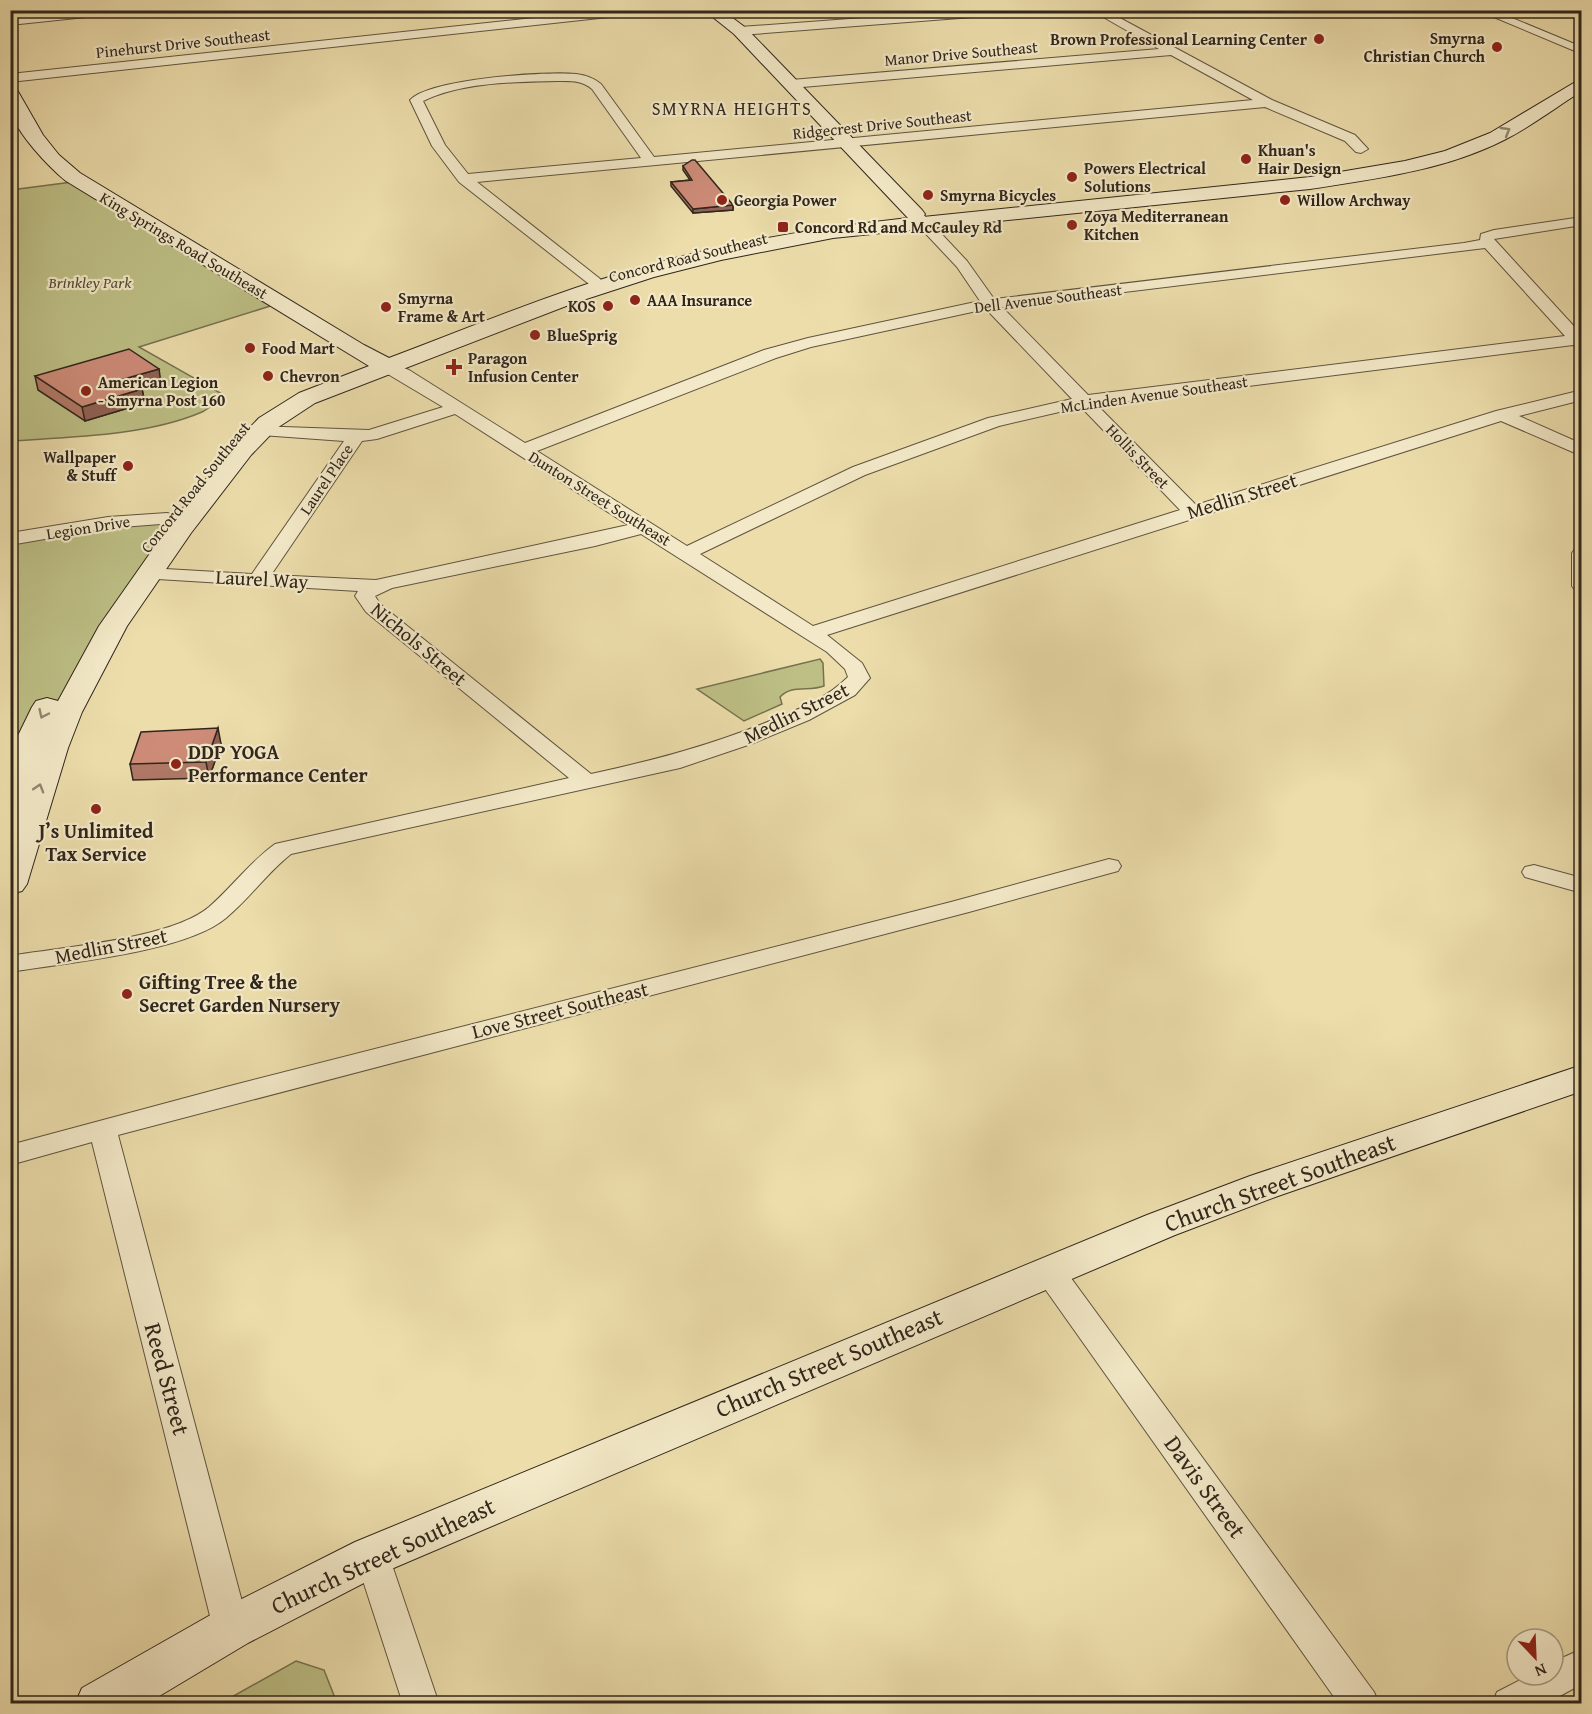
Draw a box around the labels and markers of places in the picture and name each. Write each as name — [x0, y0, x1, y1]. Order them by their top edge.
place label: Smyrna Christian Church — [1364, 26, 1486, 68]
place label: Brown Professional Learning Center — [1050, 27, 1308, 51]
marker: Brown Professional Learning Center — [1312, 32, 1326, 46]
marker: Smyrna Christian Church — [1490, 40, 1504, 54]
place label: Khuan's Hair Design — [1258, 138, 1342, 180]
marker: Khuan's Hair Design — [1239, 152, 1253, 166]
place label: Powers Electrical Solutions — [1084, 156, 1206, 198]
marker: Powers Electrical Solutions — [1065, 170, 1079, 184]
place label: Smyrna Bicycles — [940, 183, 1056, 207]
place label: Georgia Power — [734, 188, 837, 212]
marker: Smyrna Bicycles — [921, 188, 935, 202]
place label: Willow Archway — [1297, 188, 1411, 212]
marker: Georgia Power — [715, 193, 729, 207]
marker: Willow Archway — [1278, 193, 1292, 207]
place label: Zoya Mediterranean Kitchen — [1084, 204, 1229, 246]
place label: Concord Rd and McCauley Rd — [795, 215, 1003, 239]
marker: Zoya Mediterranean Kitchen — [1065, 218, 1079, 232]
marker: Concord Rd and McCauley Rd — [776, 220, 790, 234]
place label: Smyrna Frame & Art — [398, 286, 485, 328]
place label: AAA Insurance — [647, 288, 752, 312]
marker: AAA Insurance — [628, 293, 642, 307]
place label: KOS — [568, 294, 596, 318]
marker: KOS — [601, 299, 615, 313]
marker: Smyrna Frame & Art — [379, 300, 393, 314]
place label: BlueSprig — [547, 323, 618, 347]
marker: BlueSprig — [528, 328, 542, 342]
place label: Food Mart — [262, 336, 335, 360]
marker: Food Mart — [243, 341, 257, 355]
place label: Paragon Infusion Center — [468, 346, 579, 388]
marker: Paragon Infusion Center — [445, 358, 463, 376]
place label: Chevron — [280, 364, 340, 388]
marker: Chevron — [261, 369, 275, 383]
place label: American Legion - Smyrna Post 160 — [98, 370, 225, 412]
marker: American Legion - Smyrna Post 160 — [79, 384, 93, 398]
place label: Wallpaper & Stuff — [43, 445, 118, 487]
marker: Wallpaper & Stuff — [121, 459, 135, 473]
place label: DDP YOGA Performance Center — [188, 737, 368, 789]
marker: DDP YOGA Performance Center — [169, 757, 183, 771]
marker: J’s Unlimited Tax Service — [89, 802, 103, 816]
place label: J’s Unlimited Tax Service — [35, 816, 154, 868]
place label: Gifting Tree & the Secret Garden Nursery — [139, 967, 341, 1019]
marker: Gifting Tree & the Secret Garden Nursery — [120, 987, 134, 1001]

